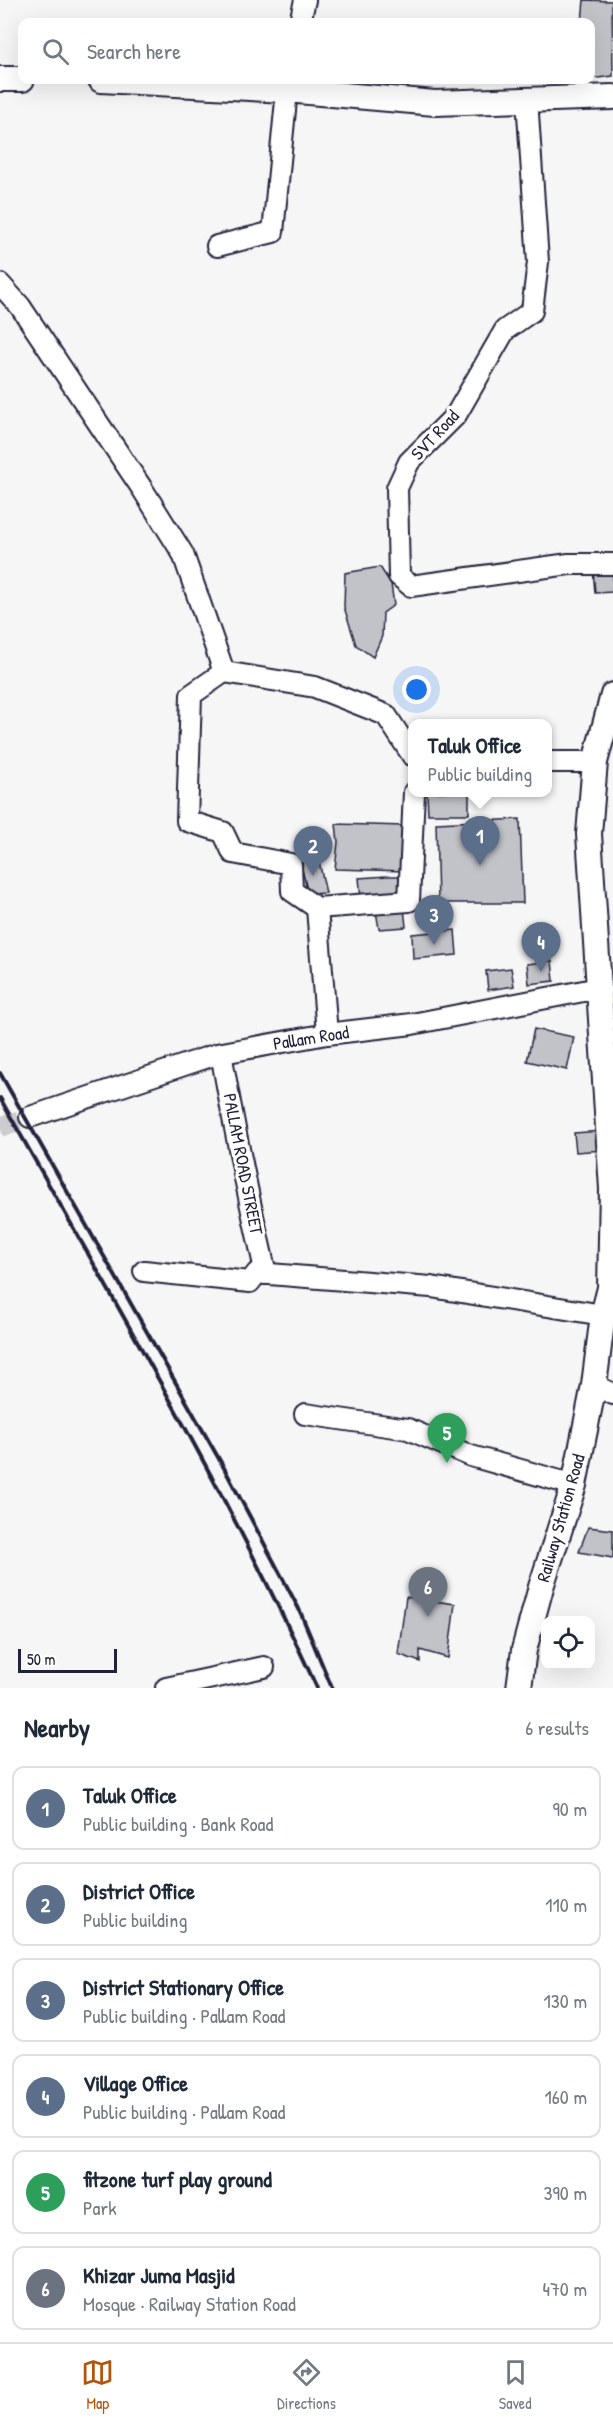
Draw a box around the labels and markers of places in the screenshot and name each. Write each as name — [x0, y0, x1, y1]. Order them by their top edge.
pin: 1 — [460, 816, 500, 866]
pin: 2 — [294, 826, 332, 876]
pin: 3 — [414, 896, 454, 945]
pin: 4 — [522, 922, 560, 972]
pin: 5 — [428, 1414, 466, 1463]
pin: 6 — [408, 1568, 448, 1617]

